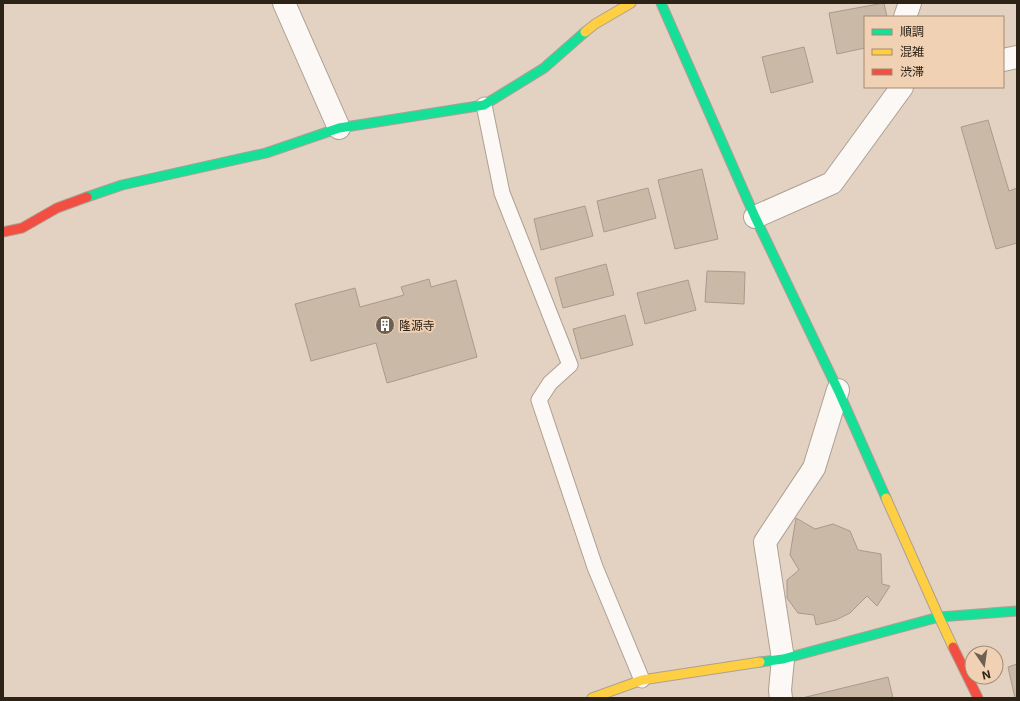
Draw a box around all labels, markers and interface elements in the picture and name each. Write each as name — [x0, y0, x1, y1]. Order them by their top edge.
legend — [864, 16, 1004, 88]
text: 順調 — [900, 24, 924, 39]
text: 混雑 — [900, 44, 924, 59]
text: 渋滞 — [900, 64, 924, 79]
building icon: 隆源寺 — [374, 314, 396, 336]
place label: 隆源寺 — [399, 318, 435, 333]
north arrow — [964, 645, 1004, 685]
text: N — [981, 667, 992, 683]

